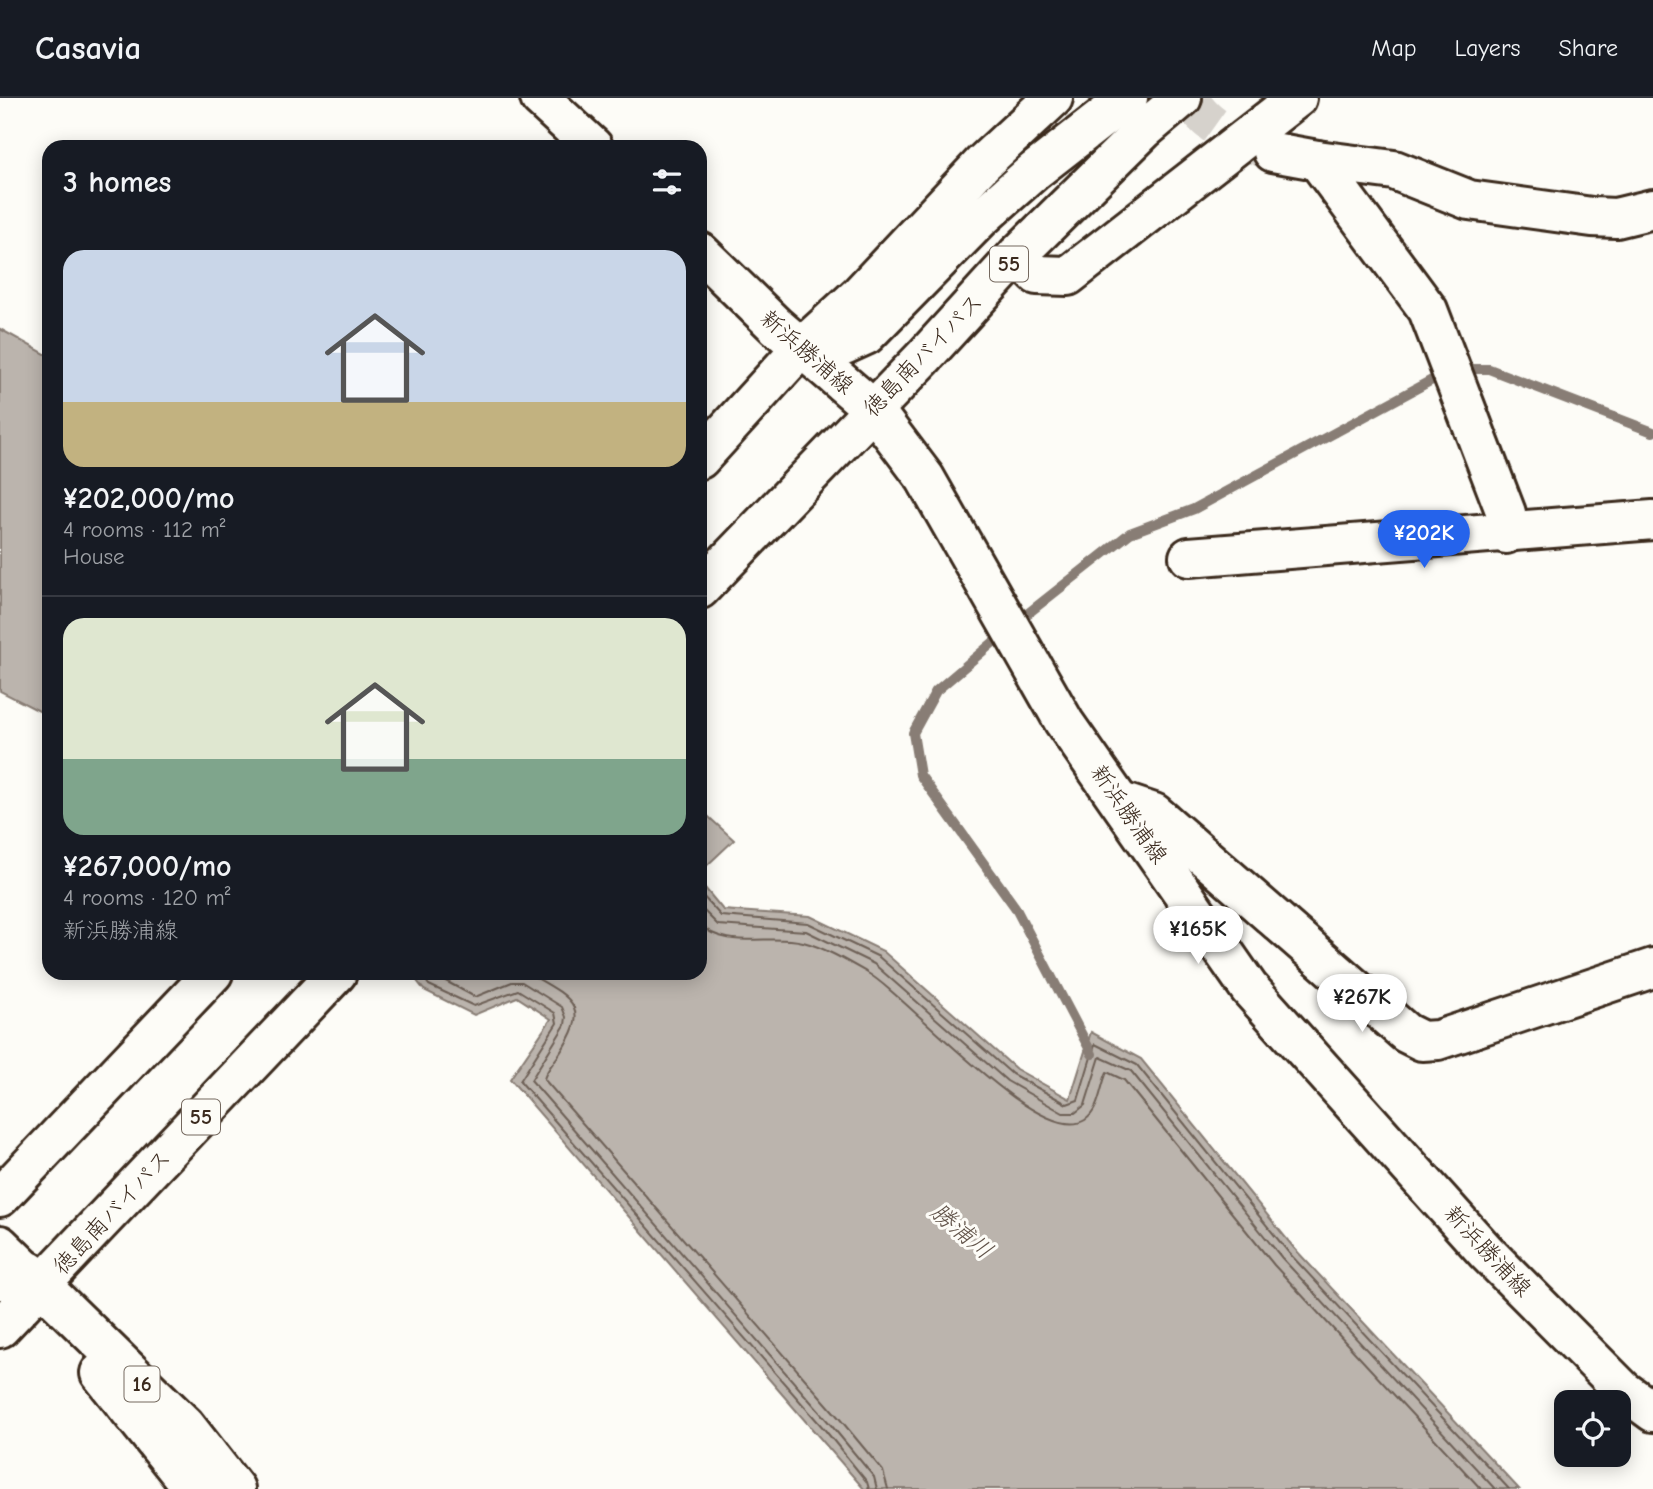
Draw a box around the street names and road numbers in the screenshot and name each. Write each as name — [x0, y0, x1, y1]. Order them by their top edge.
road number: 55 — [990, 246, 1028, 282]
street label: 徳島南バイパス — [858, 288, 988, 422]
street label: 新浜勝浦線 — [755, 304, 859, 400]
street label: 新浜勝浦線 — [1085, 759, 1173, 869]
road number: 55 — [182, 1100, 220, 1134]
street label: 徳島南バイパス — [47, 1144, 177, 1280]
street label: 新浜勝浦線 — [1439, 1200, 1537, 1302]
road number: 16 — [124, 1366, 160, 1402]

